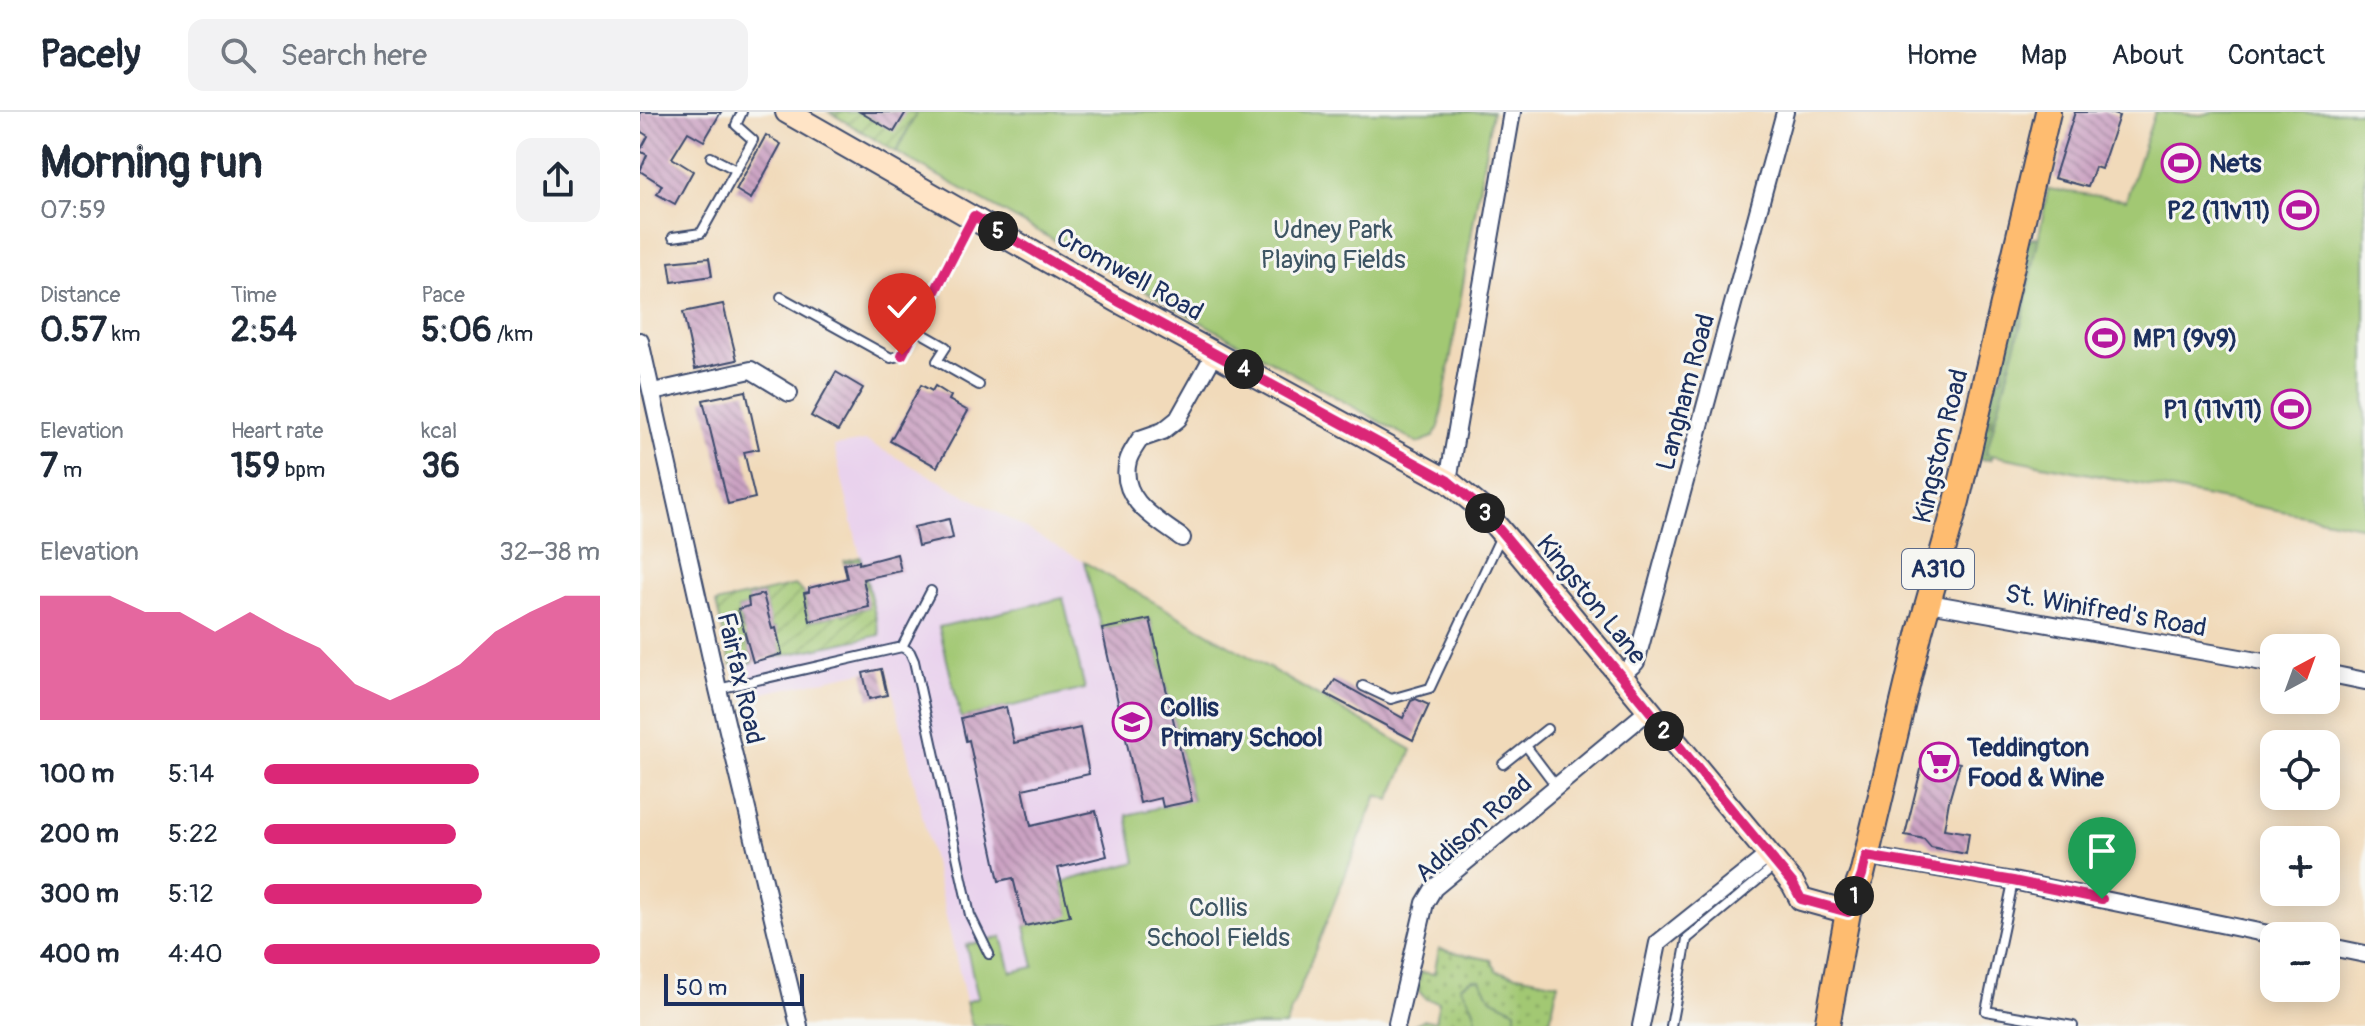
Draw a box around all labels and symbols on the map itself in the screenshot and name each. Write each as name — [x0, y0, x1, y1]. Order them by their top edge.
sports icon: Nets — [2160, 142, 2202, 184]
place label: Nets — [2209, 148, 2262, 180]
sports icon: P2 (11v11) — [2278, 189, 2320, 231]
place label: P2 (11v11) — [2167, 195, 2271, 227]
pin: 5 — [978, 211, 1018, 251]
park label: Udney Park Playing Fields — [1260, 214, 1406, 276]
street label: Cromwell Road — [1050, 221, 1209, 328]
pin — [868, 273, 936, 355]
street label: Langham Road — [1650, 310, 1722, 474]
sports icon: MP1 (9v9) — [2084, 317, 2126, 359]
place label: MP1 (9v9) — [2133, 323, 2238, 355]
pin: 4 — [1224, 349, 1264, 389]
street label: Kingston Road — [1906, 366, 1976, 527]
sports icon: P1 (11v11) — [2270, 388, 2312, 430]
place label: P1 (11v11) — [2163, 394, 2263, 426]
pin: 3 — [1465, 493, 1505, 533]
street label: Kingston Lane — [1529, 528, 1653, 671]
road number: A310 — [1902, 549, 1974, 589]
street label: St. Winifred's Road — [2003, 578, 2209, 644]
street label: Fairfax Road — [709, 609, 771, 747]
north arrow — [2260, 634, 2340, 714]
place label: Collis Primary School — [1160, 692, 1323, 754]
school or university icon: Collis Primary School — [1111, 701, 1153, 743]
pin: 2 — [1644, 711, 1684, 751]
place label: Teddington Food & Wine — [1966, 732, 2105, 794]
supermarket icon: Teddington Food & Wine — [1918, 741, 1960, 783]
street label: Addison Road — [1409, 768, 1539, 890]
pin — [2068, 817, 2136, 899]
pin: 1 — [1834, 876, 1874, 916]
park label: Collis School Fields — [1146, 892, 1290, 954]
scale bar — [664, 970, 804, 1006]

